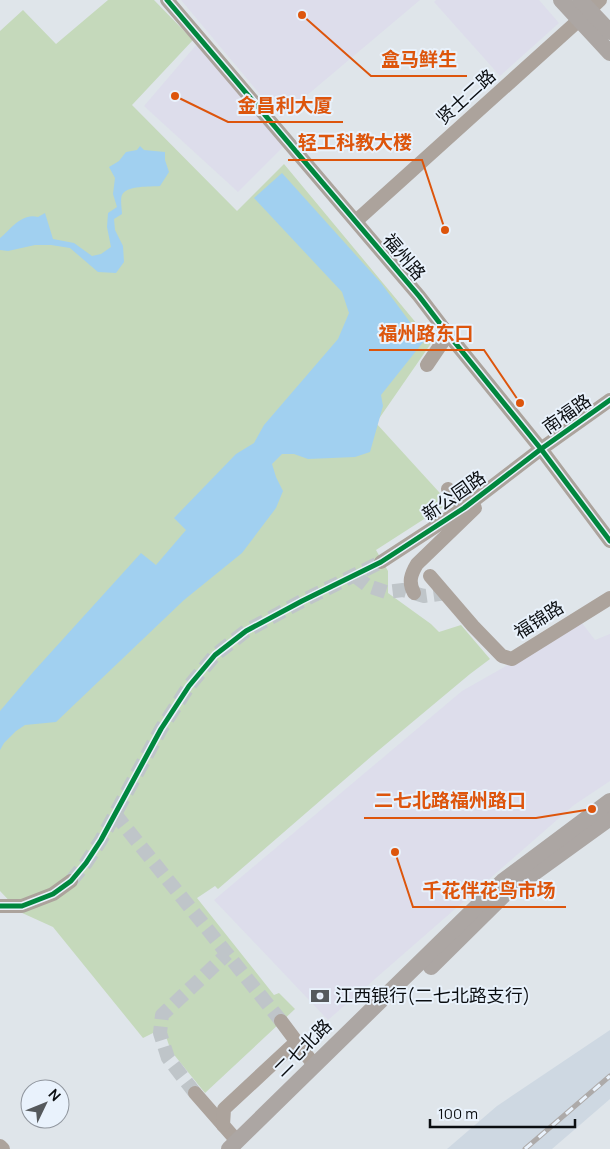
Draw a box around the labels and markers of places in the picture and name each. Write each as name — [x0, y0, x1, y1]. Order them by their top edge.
callout: 盒马鲜生 — [371, 42, 467, 76]
callout: 金昌利大厦 — [228, 88, 343, 122]
callout: 轻工科教大楼 — [288, 126, 422, 160]
callout: 福州路东口 — [369, 316, 484, 350]
callout: 二七北路福州路口 — [364, 784, 536, 818]
callout: 千花伴花鸟市场 — [413, 873, 566, 907]
place label: 江西银行(二七北路支行) — [335, 983, 530, 1007]
bank icon: 江西银行(二七北路支行) — [309, 985, 331, 1007]

